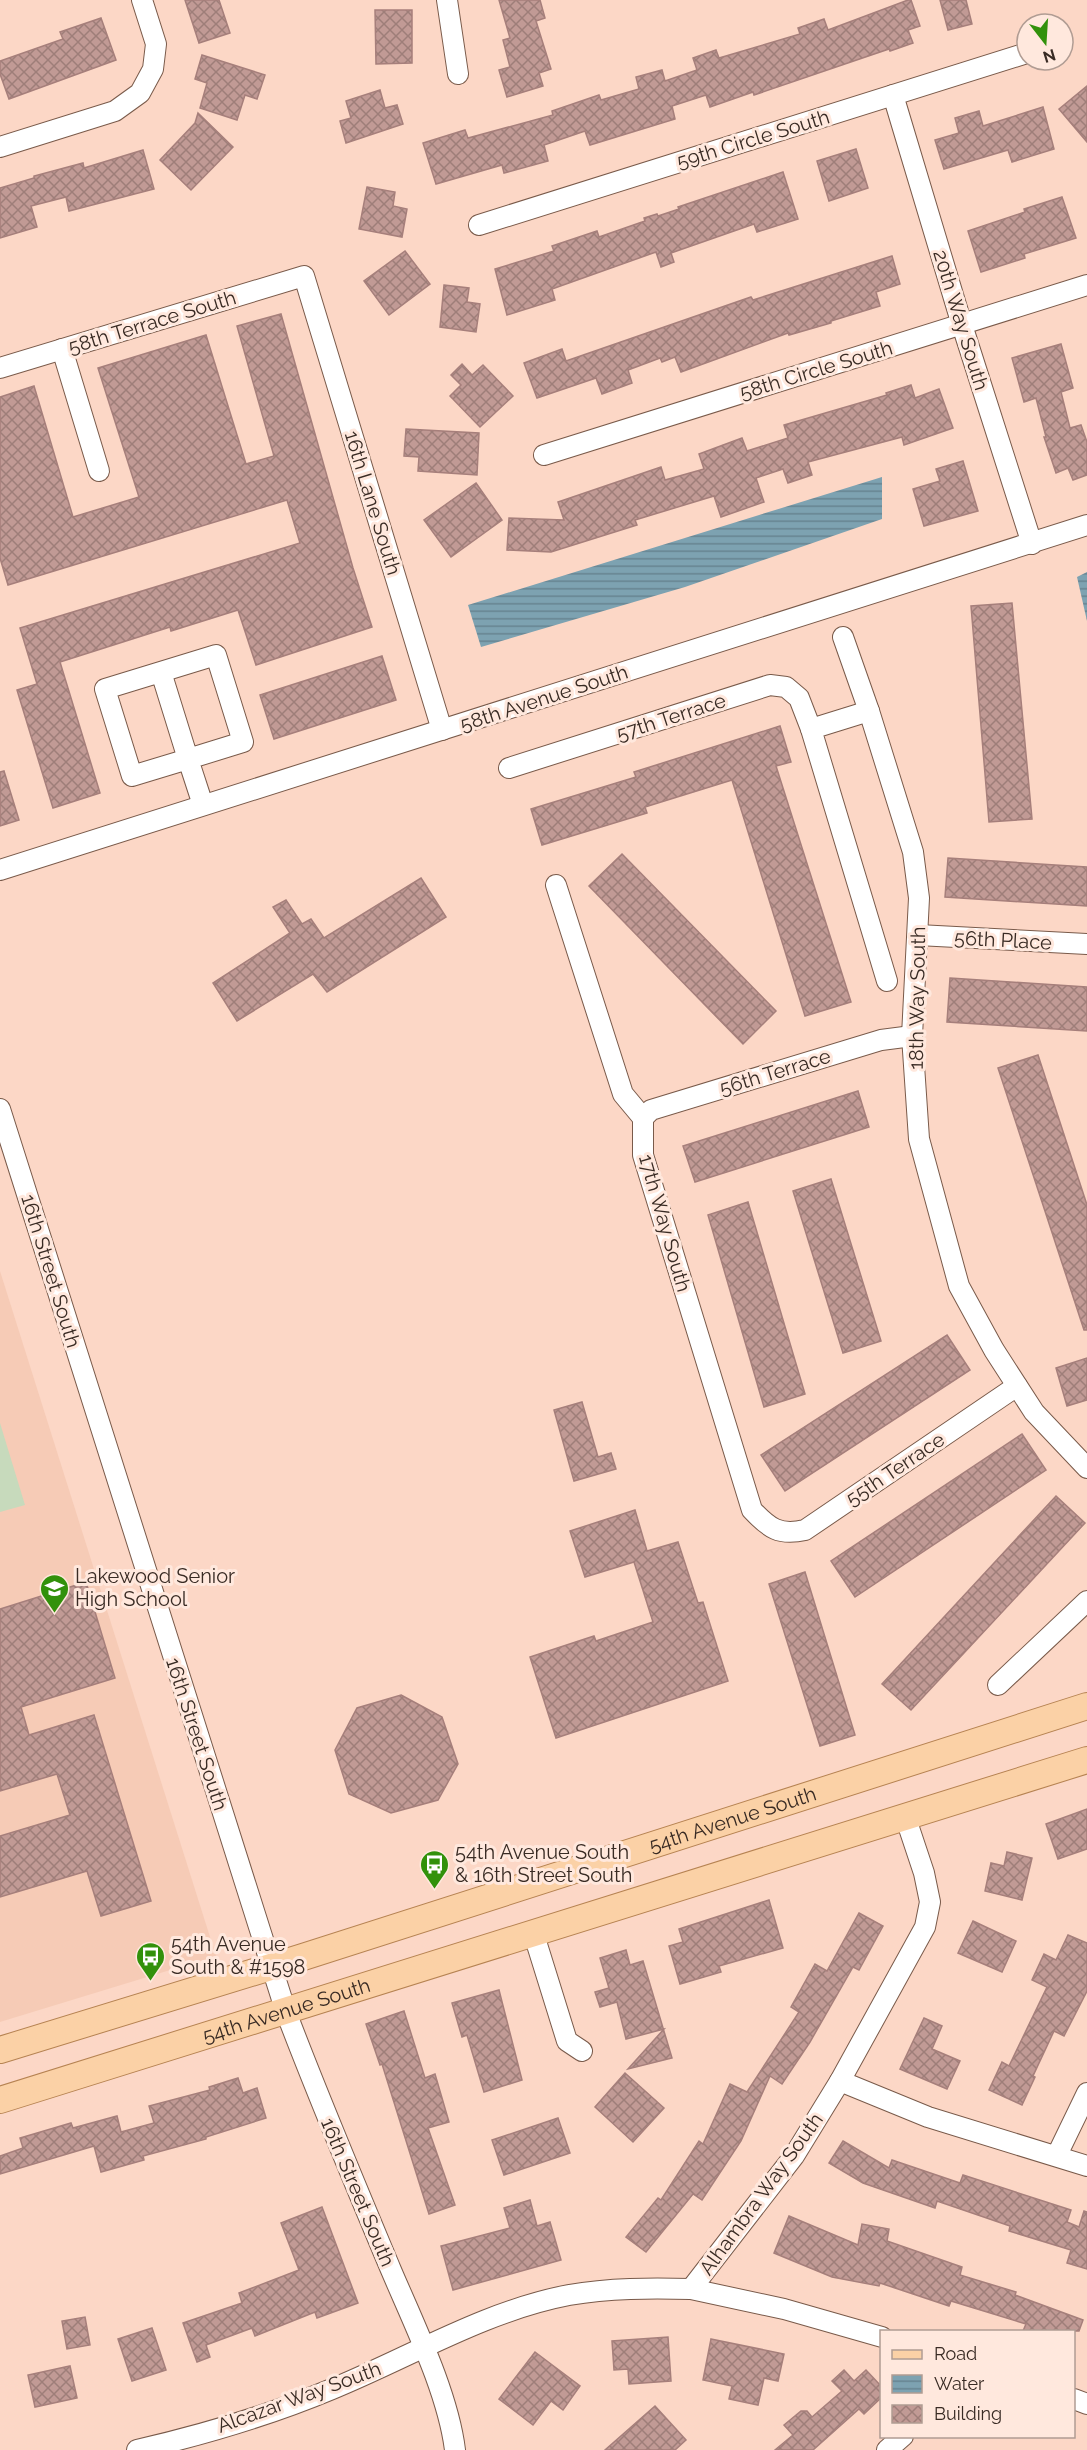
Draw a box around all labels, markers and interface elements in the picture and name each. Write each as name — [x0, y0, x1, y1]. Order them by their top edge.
north arrow — [1015, 12, 1075, 72]
text: N — [1041, 45, 1058, 67]
street label: 59th Circle South — [674, 104, 832, 174]
street label: 20th Way South — [928, 247, 994, 393]
street label: 58th Terrace South — [65, 285, 239, 359]
street label: 58th Circle South — [737, 335, 895, 405]
street label: 16th Lane South — [340, 428, 406, 578]
street label: 58th Avenue South — [457, 660, 631, 736]
street label: 57th Terrace — [613, 688, 729, 746]
street label: 56th Place — [954, 925, 1053, 955]
street label: 18th Way South — [904, 926, 930, 1070]
street label: 56th Terrace — [716, 1044, 834, 1100]
street label: 17th Way South — [634, 1151, 696, 1295]
street label: 16th Street South — [16, 1192, 86, 1350]
street label: 55th Terrace — [841, 1427, 949, 1511]
place label: Lakewood Senior High School — [75, 1564, 235, 1611]
school or university icon: Lakewood Senior High School — [38, 1572, 70, 1614]
street label: 16th Street South — [161, 1655, 233, 1813]
street label: 54th Avenue South — [646, 1781, 819, 1857]
place label: 54th Avenue South & 16th Street South — [455, 1840, 632, 1887]
bus stop icon: 54th Avenue South & 16th Street South — [418, 1848, 450, 1890]
place label: 54th Avenue South & #1598 — [171, 1932, 305, 1979]
bus stop icon: 54th Avenue South & #1598 — [134, 1940, 166, 1982]
street label: 54th Avenue South — [200, 1973, 373, 2048]
street label: Alhambra Way South — [694, 2108, 828, 2280]
street label: 16th Street South — [316, 2114, 400, 2270]
legend — [880, 2330, 1075, 2438]
text: Road — [934, 2343, 977, 2364]
street label: Alcazar Way South — [214, 2356, 384, 2438]
text: Water — [934, 2373, 985, 2394]
text: Building — [934, 2403, 1002, 2424]

